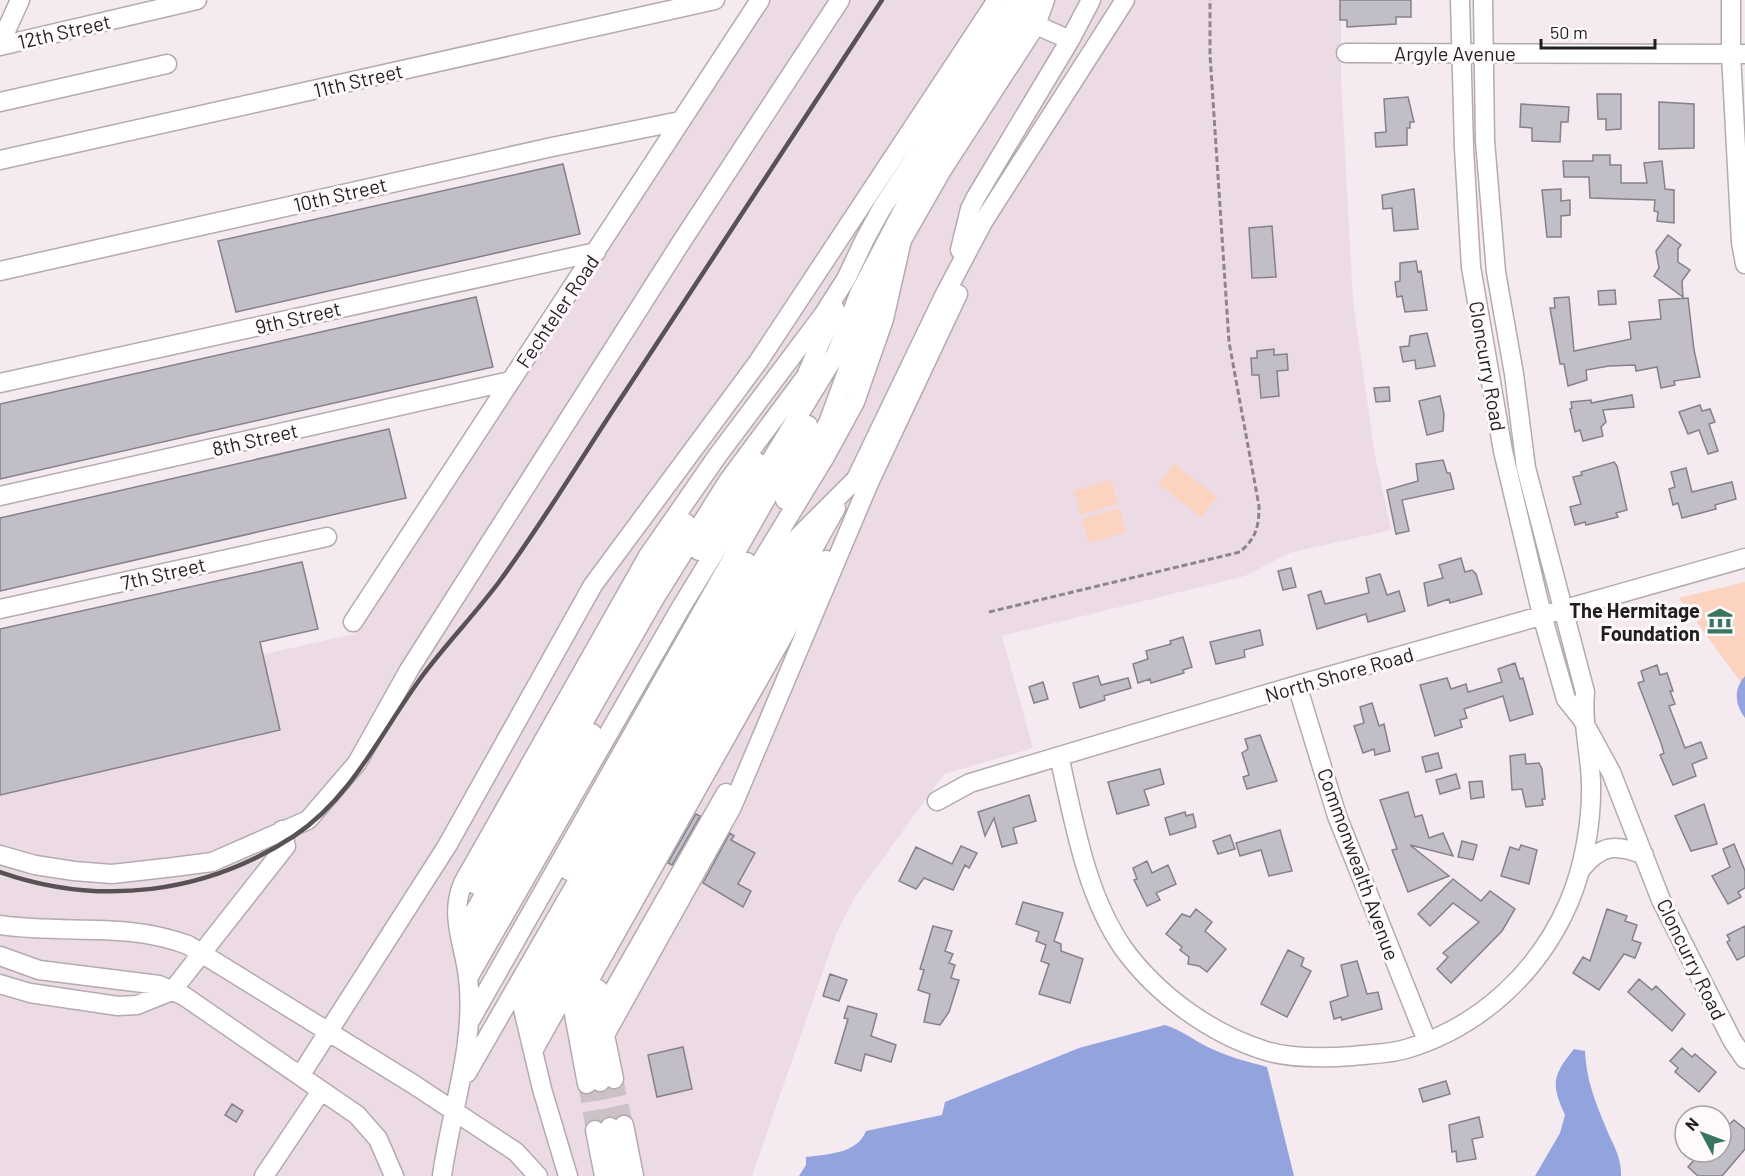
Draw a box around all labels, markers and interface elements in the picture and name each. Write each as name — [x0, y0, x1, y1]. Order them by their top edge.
street label: 12th Street — [15, 9, 113, 53]
scale bar — [1541, 12, 1655, 50]
text: 50 m — [1550, 21, 1588, 43]
street label: Argyle Avenue — [1394, 41, 1516, 65]
street label: 11th Street — [311, 58, 405, 102]
street label: 10th Street — [291, 172, 389, 216]
street label: Fechteler Road — [510, 250, 604, 372]
street label: 9th Street — [253, 296, 343, 338]
street label: Cloncurry Road — [1465, 299, 1511, 433]
street label: 8th Street — [210, 418, 300, 460]
street label: 7th Street — [118, 552, 208, 594]
place label: The Hermitage Foundation — [1569, 598, 1700, 645]
museum icon: The Hermitage Foundation — [1705, 606, 1735, 636]
street label: North Shore Road — [1262, 641, 1416, 707]
street label: Commonwealth Avenue — [1313, 765, 1405, 963]
street label: Cloncurry Road — [1652, 894, 1732, 1024]
north arrow — [1673, 1104, 1733, 1164]
text: N — [1681, 1114, 1702, 1134]

